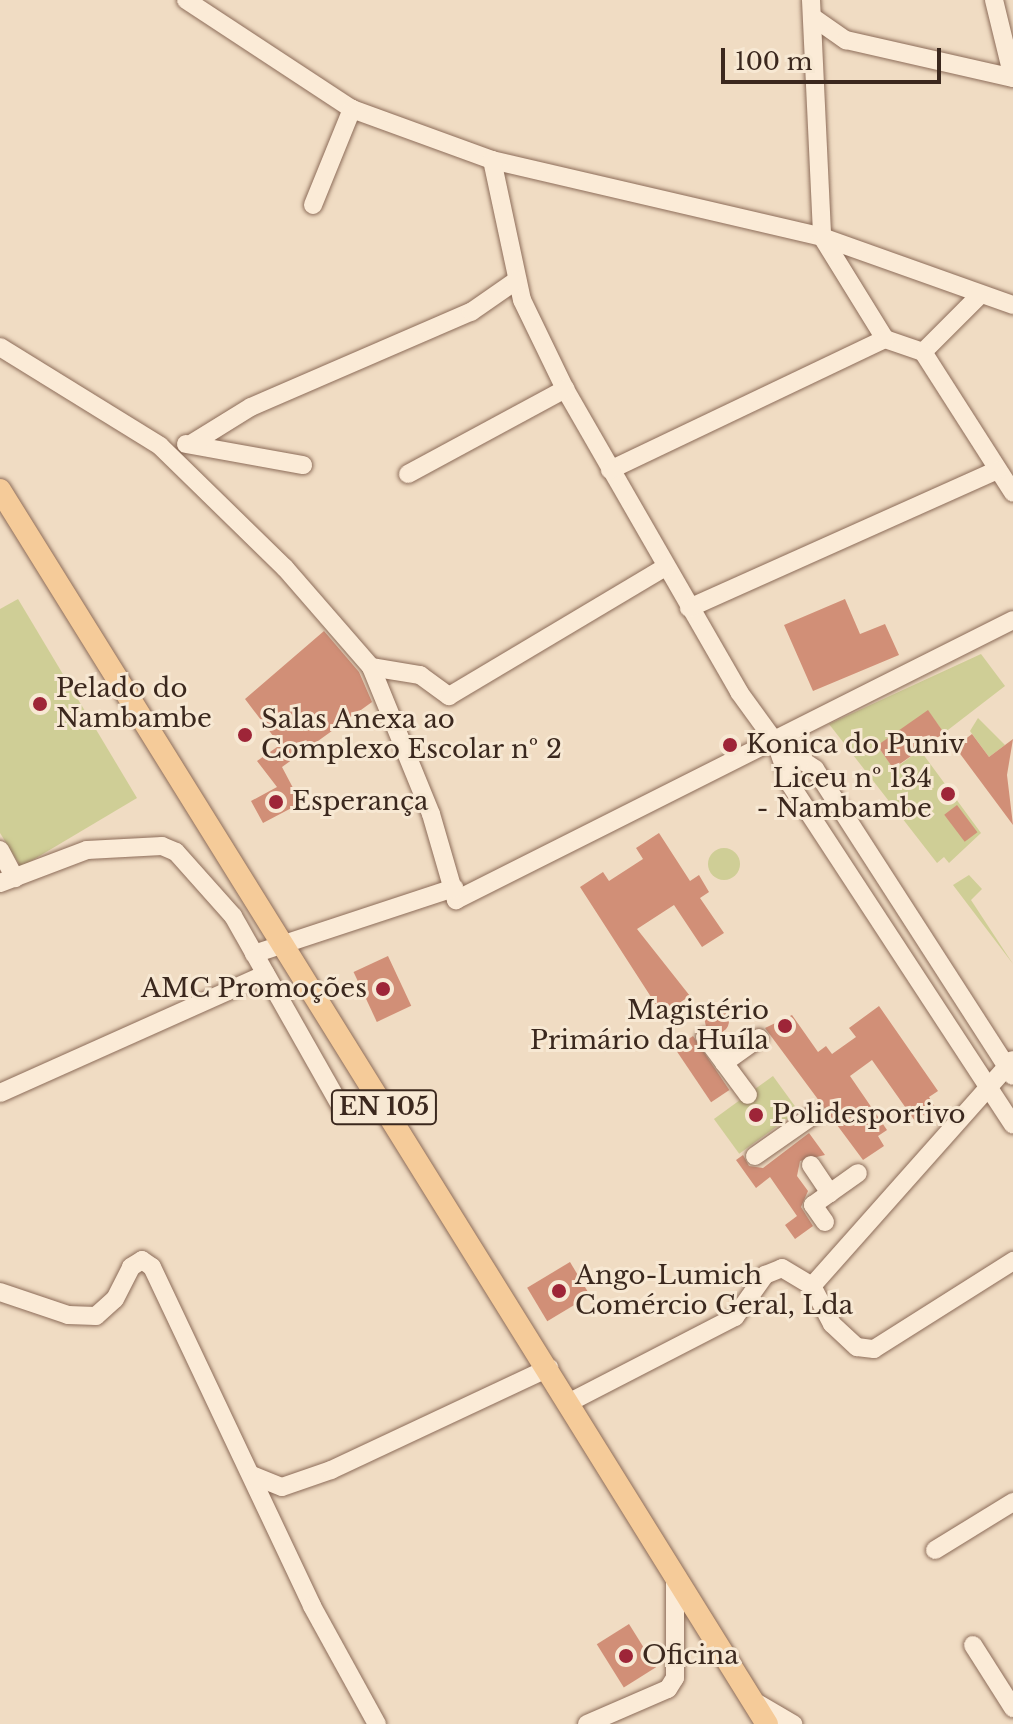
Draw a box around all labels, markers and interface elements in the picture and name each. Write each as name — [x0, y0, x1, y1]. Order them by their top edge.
scale bar — [725, 32, 945, 82]
text: 100 m — [735, 47, 813, 76]
place label: Pelado do Nambambe — [56, 673, 212, 734]
marker: Pelado do Nambambe — [31, 695, 49, 713]
place label: Salas Anexa ao Complexo Escolar nº 2 — [261, 704, 563, 766]
marker: Salas Anexa ao Complexo Escolar nº 2 — [236, 726, 254, 744]
place label: Konica do Puniv — [746, 729, 965, 761]
marker: Konica do Puniv — [721, 736, 739, 754]
place label: Liceu nº 134 - Nambambe — [757, 763, 932, 824]
marker: Liceu nº 134 - Nambambe — [939, 785, 957, 803]
place label: Esperança — [292, 786, 428, 818]
marker: Esperança — [267, 793, 285, 811]
place label: AMC Promoções — [141, 973, 367, 1005]
marker: AMC Promoções — [374, 980, 392, 998]
place label: Magistério Primário da Huíla — [530, 995, 769, 1056]
marker: Magistério Primário da Huíla — [776, 1017, 794, 1035]
road number: EN 105 — [330, 1087, 438, 1127]
place label: Polidesportivo — [772, 1099, 966, 1131]
marker: Polidesportivo — [747, 1106, 765, 1124]
place label: Ango-Lumich Comércio Geral, Lda — [575, 1260, 853, 1322]
marker: Ango-Lumich Comércio Geral, Lda — [550, 1282, 568, 1300]
place label: Oficina — [642, 1640, 739, 1672]
marker: Oficina — [617, 1647, 635, 1665]

